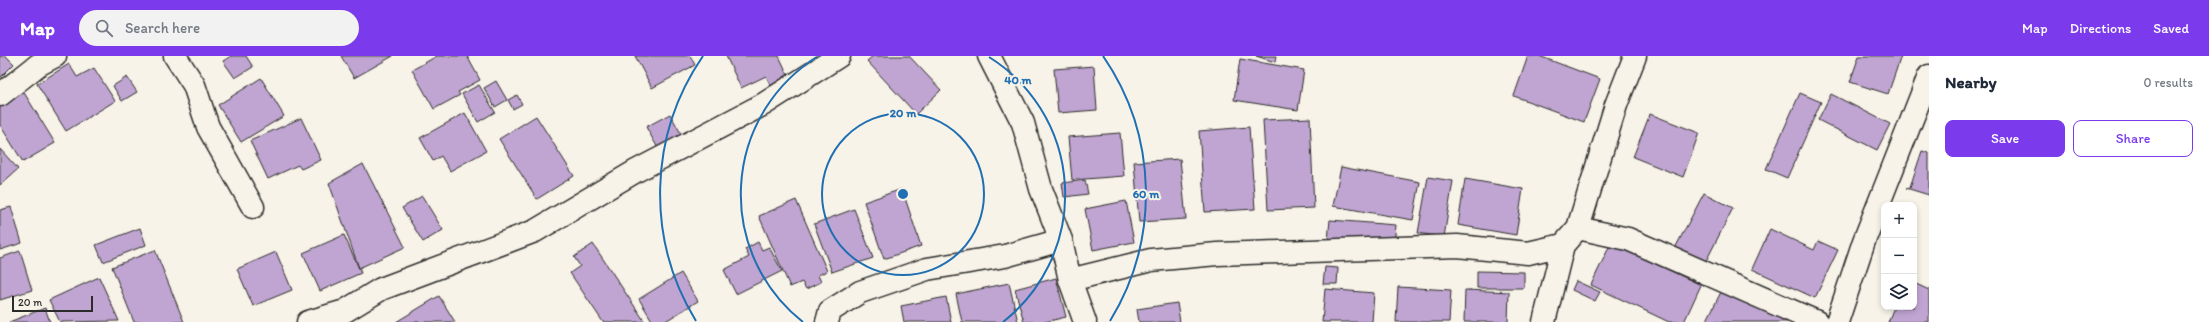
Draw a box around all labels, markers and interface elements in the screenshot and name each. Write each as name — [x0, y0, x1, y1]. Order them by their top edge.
search box — [79, 10, 359, 46]
text: Map — [20, 17, 55, 40]
icon: search — [93, 17, 115, 39]
text: Search here — [125, 19, 200, 37]
text: Map — [2022, 20, 2048, 37]
text: Directions — [2070, 20, 2131, 37]
text: Saved — [2153, 20, 2189, 37]
text: Nearby — [1945, 72, 1997, 92]
text: 40 m — [1004, 73, 1033, 87]
text: 0 results — [2143, 75, 2193, 90]
text: 20 m — [890, 106, 917, 120]
button: Save — [1945, 120, 2065, 157]
button: Share — [2073, 120, 2193, 157]
centre of rings — [896, 187, 910, 201]
text: 60 m — [1133, 187, 1160, 201]
map controls — [1881, 202, 1917, 310]
button: + — [1881, 202, 1917, 238]
button: − — [1881, 238, 1917, 274]
button: layers — [1881, 274, 1917, 310]
scale bar — [12, 294, 93, 313]
text: 20 m — [18, 296, 42, 309]

